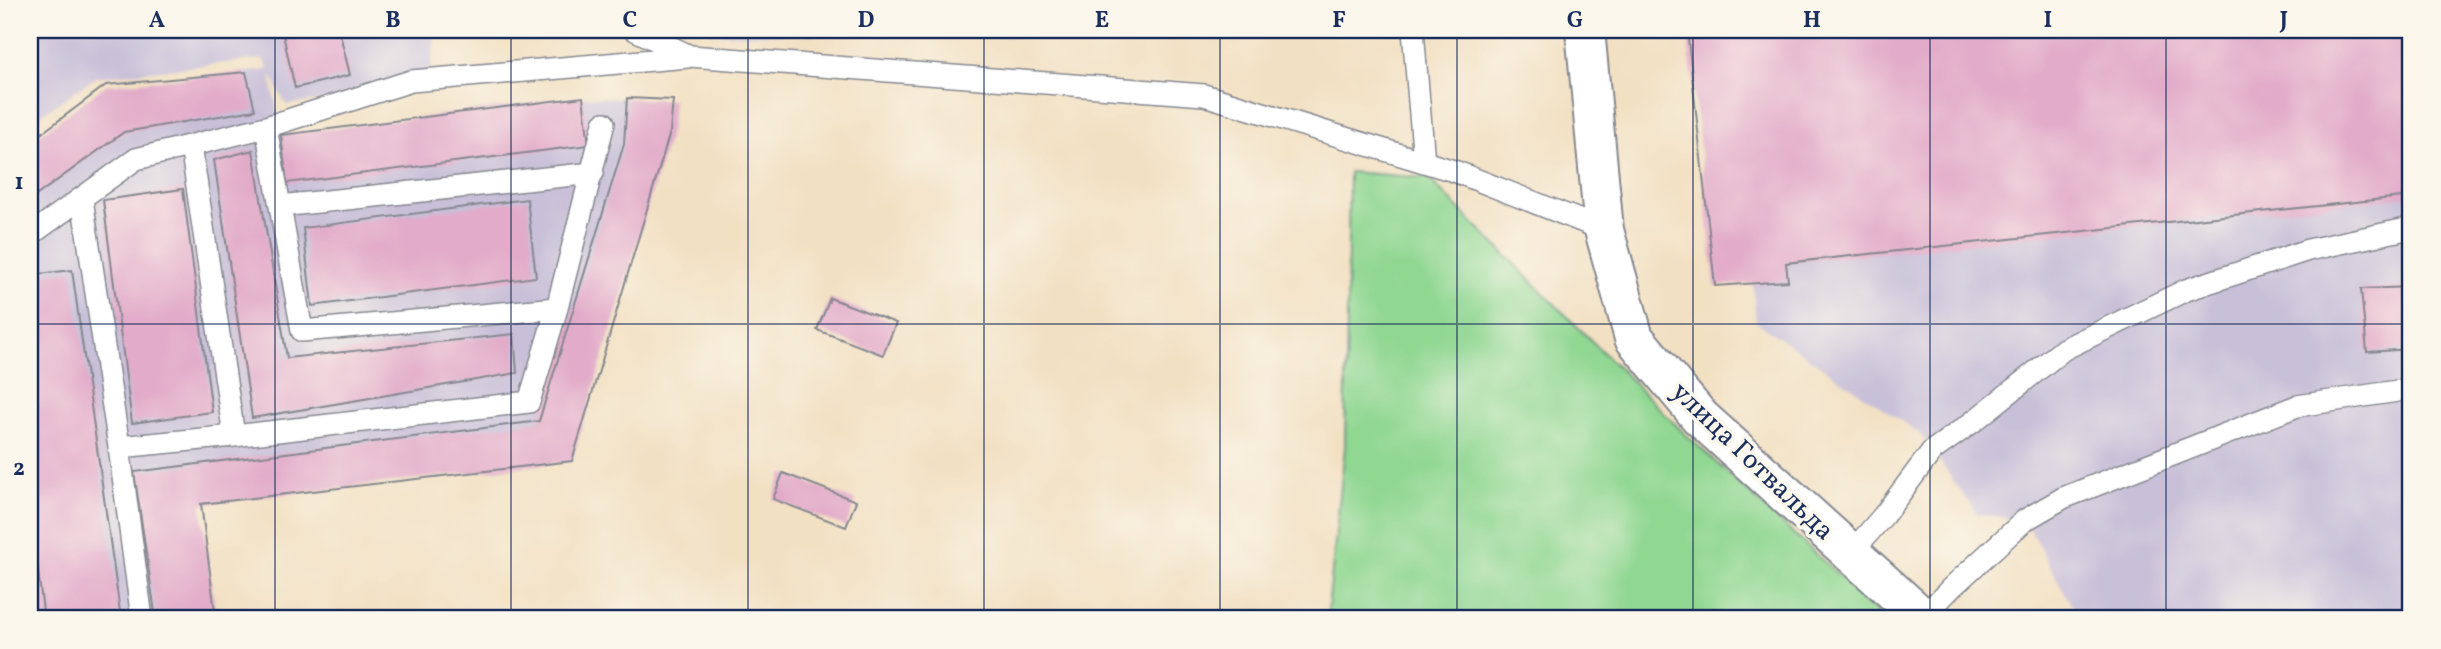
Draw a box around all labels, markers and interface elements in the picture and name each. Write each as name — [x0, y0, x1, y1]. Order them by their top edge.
text: A — [149, 5, 165, 37]
text: B — [385, 5, 401, 37]
text: C — [623, 5, 637, 37]
text: D — [858, 5, 875, 37]
text: E — [1095, 5, 1109, 37]
text: F — [1332, 5, 1346, 37]
text: G — [1567, 5, 1583, 37]
text: H — [1803, 5, 1821, 37]
text: I — [2044, 5, 2052, 37]
text: J — [2279, 5, 2288, 37]
text: 1 — [14, 167, 24, 199]
street label: улица Готвальда — [1662, 374, 1843, 550]
text: 2 — [13, 453, 25, 485]

